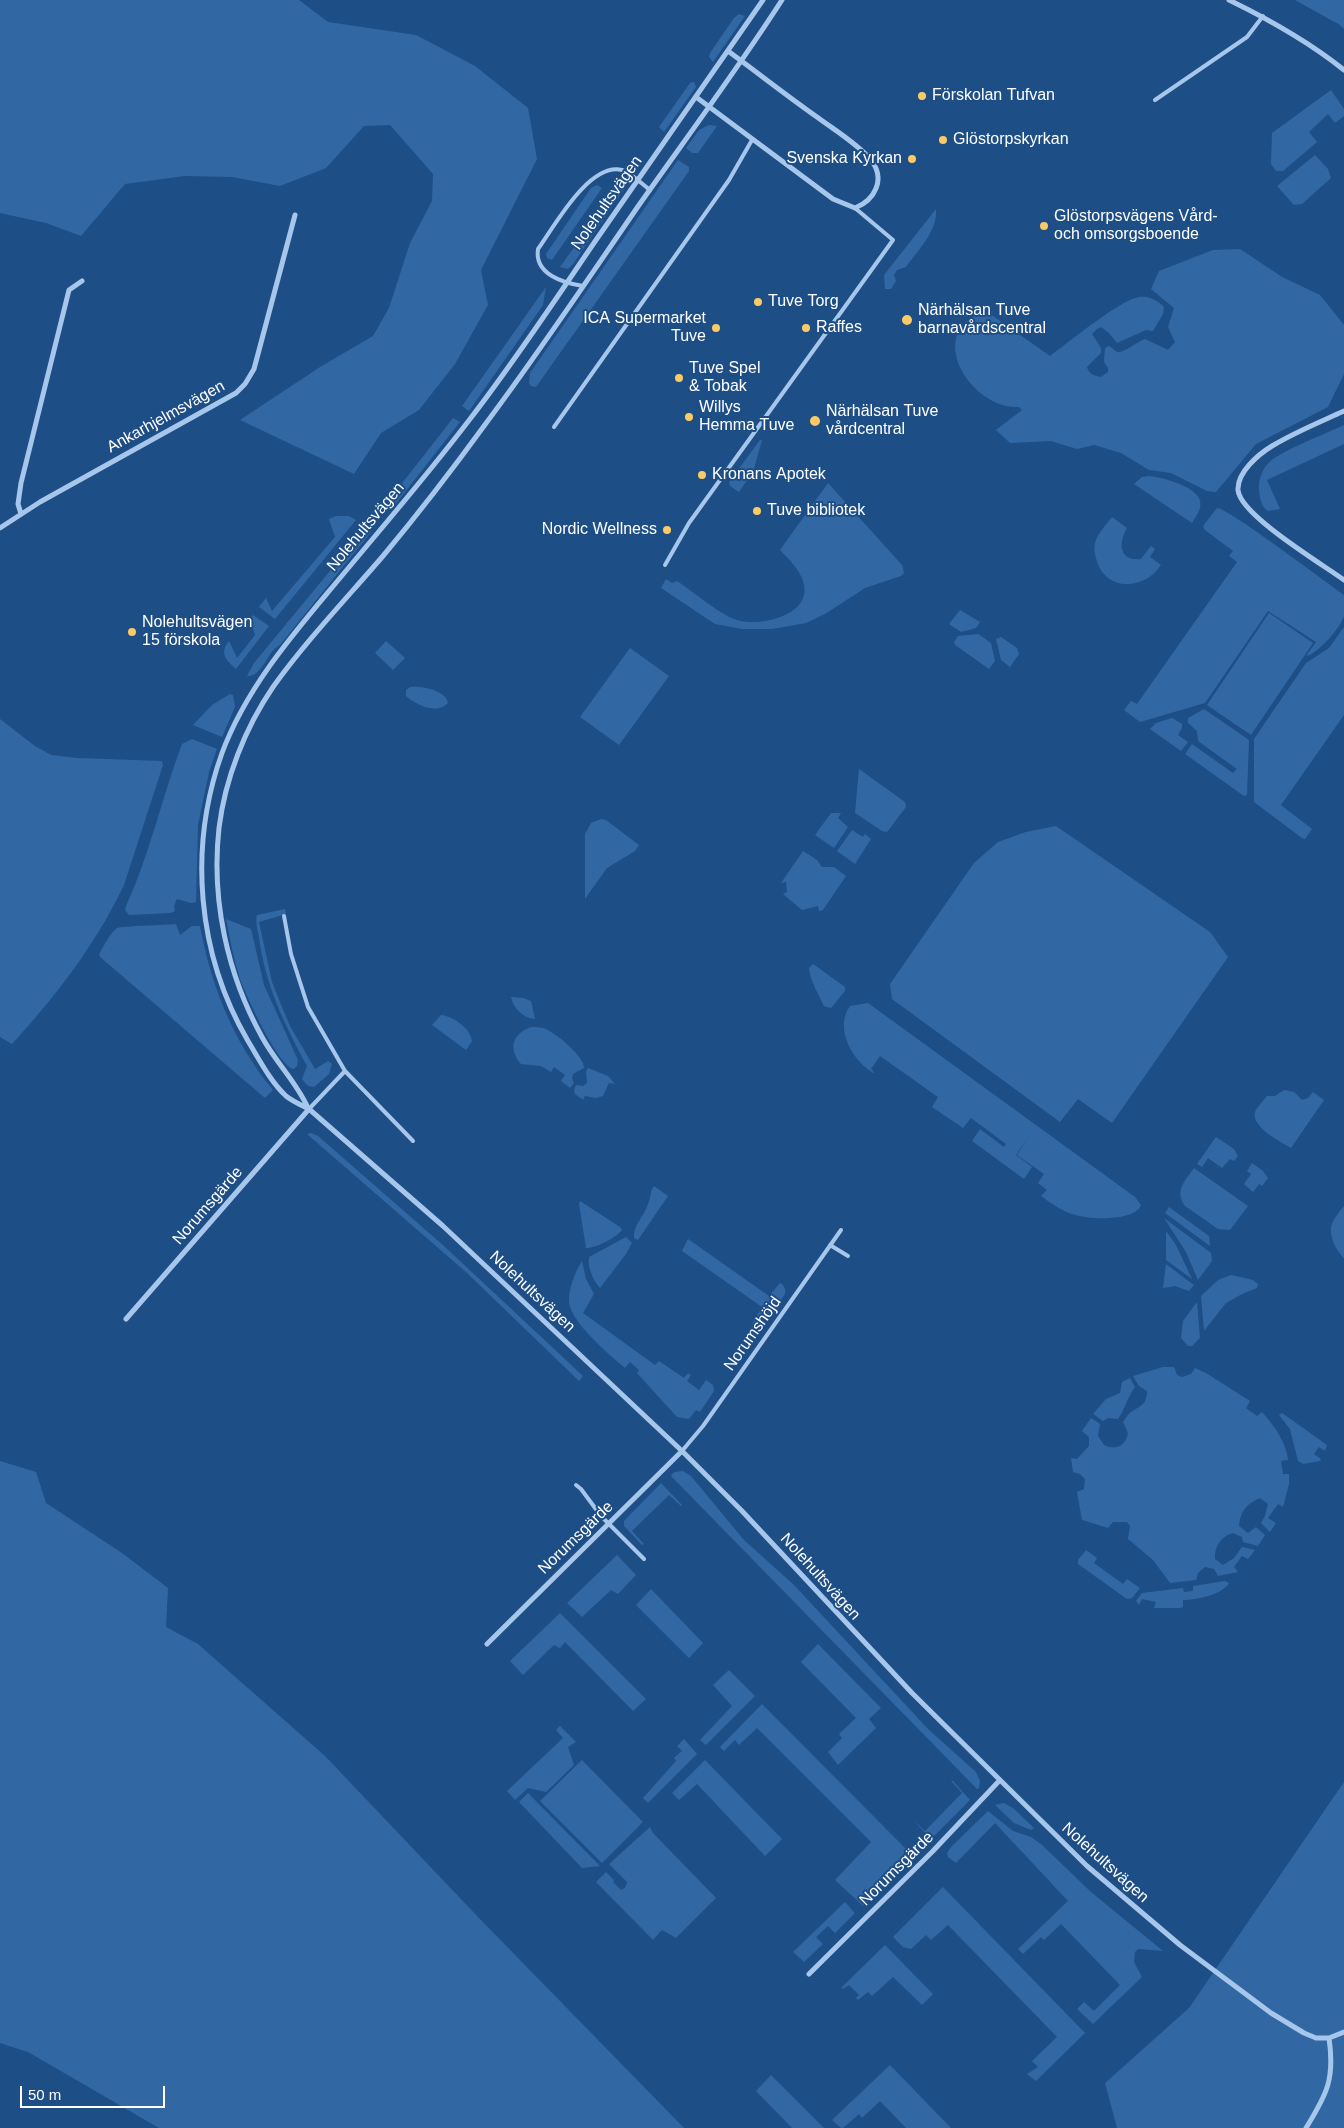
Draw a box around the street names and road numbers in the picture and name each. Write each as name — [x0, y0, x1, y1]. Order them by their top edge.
street label: Nolehultsvägen — [568, 152, 646, 254]
street label: Ankarhjelmsvägen — [104, 377, 228, 457]
street label: Nolehultsvägen — [323, 479, 409, 575]
street label: Norumsgärde — [169, 1163, 247, 1249]
street label: Nolehultsvägen — [485, 1247, 579, 1337]
street label: Norumshöjd — [720, 1293, 786, 1375]
street label: Norumsgärde — [534, 1497, 618, 1579]
street label: Nolehultsvägen — [776, 1530, 864, 1624]
street label: Nolehultsvägen — [1058, 1819, 1152, 1907]
street label: Norumsgärde — [856, 1828, 938, 1910]

